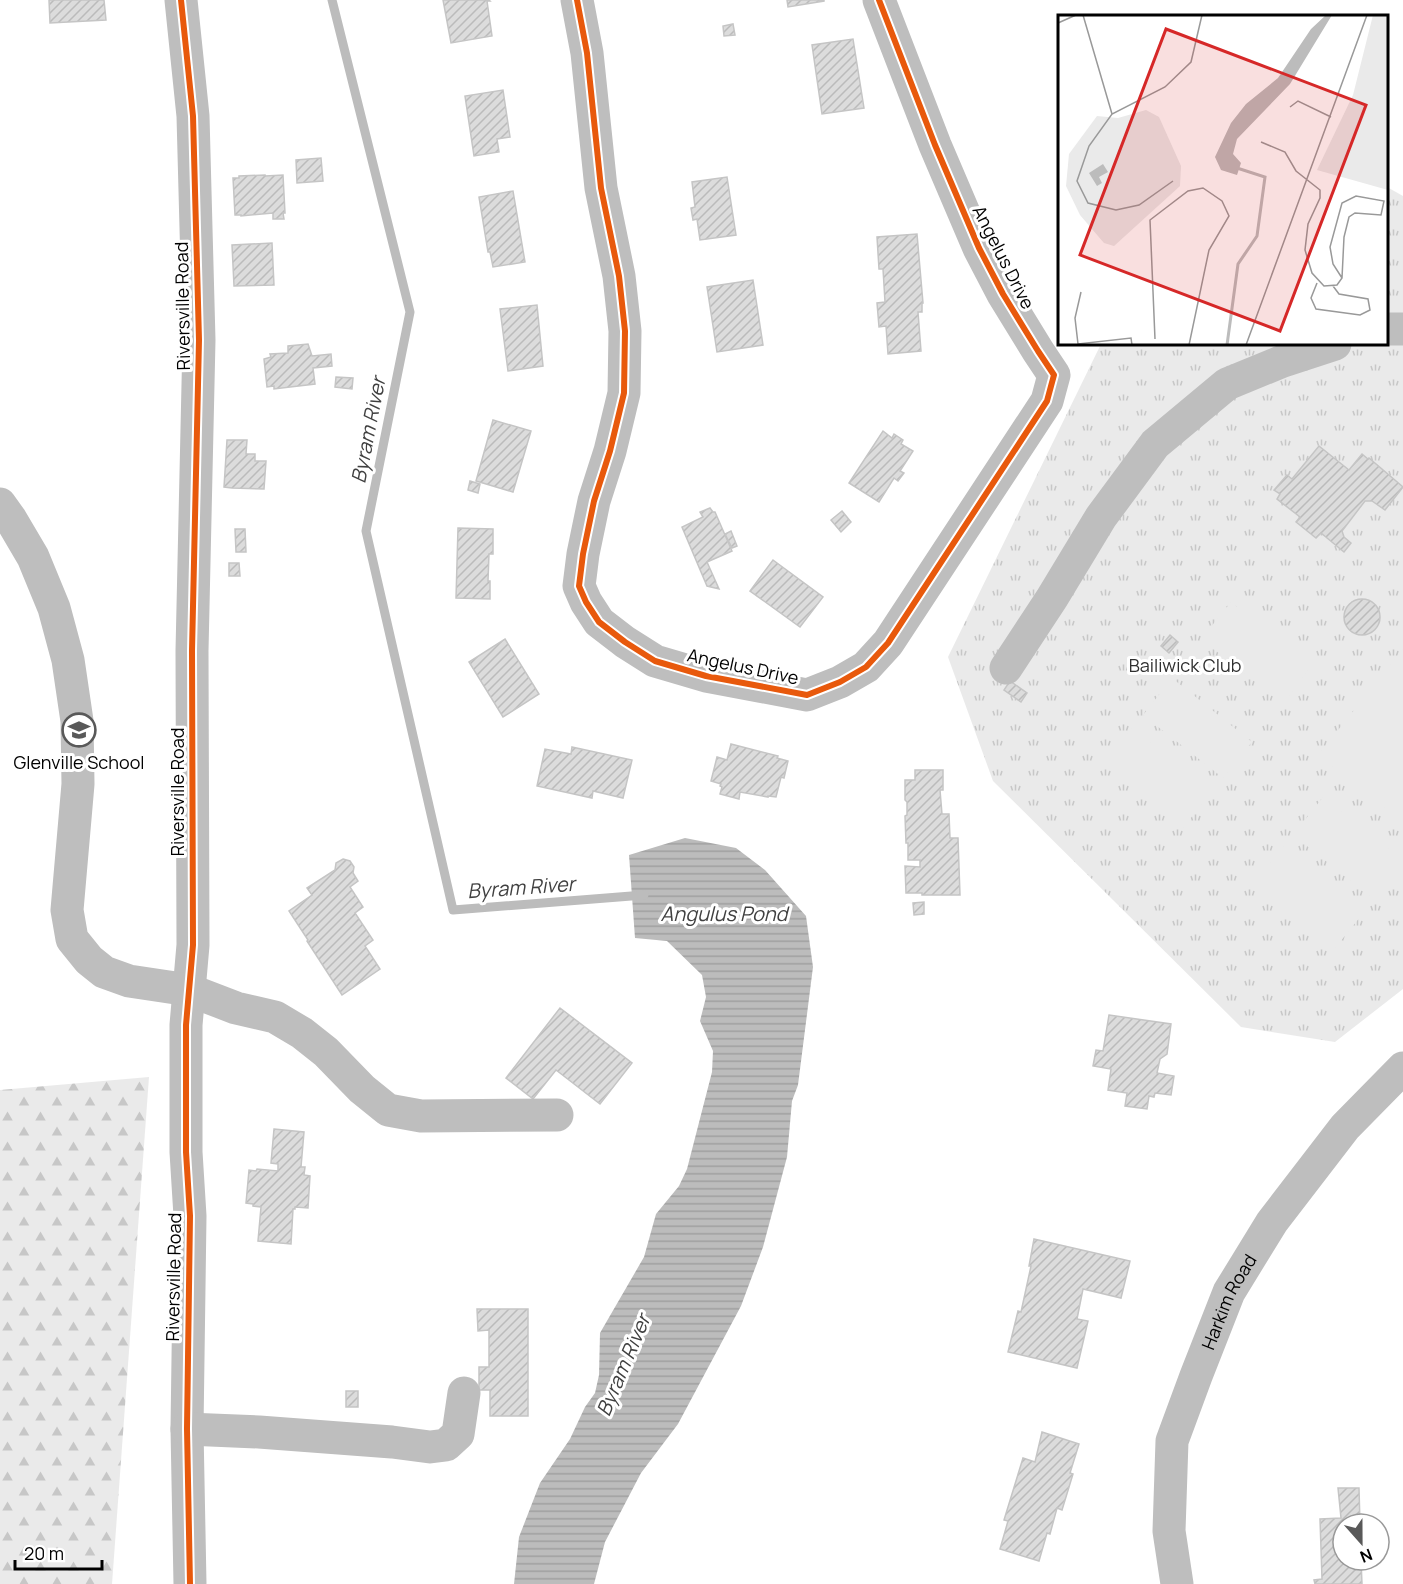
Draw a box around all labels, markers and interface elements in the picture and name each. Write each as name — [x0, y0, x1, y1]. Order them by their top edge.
inset map — [1058, 15, 1388, 345]
street label: Angelus Drive — [968, 201, 1040, 313]
street label: Riversville Road — [169, 241, 195, 371]
water label: Byram River — [344, 372, 392, 485]
street label: Angelus Drive — [685, 642, 801, 690]
park label: Bailiwick Club — [1129, 653, 1241, 677]
school or university icon: Glenville School — [61, 712, 97, 748]
street label: Riversville Road — [165, 728, 189, 856]
place label: Glenville School — [14, 750, 144, 774]
water label: Byram River — [466, 870, 578, 904]
water label: Angulus Pond — [661, 900, 791, 927]
street label: Riversville Road — [160, 1212, 186, 1342]
street label: Harkim Road — [1196, 1249, 1262, 1353]
water label: Byram River — [590, 1308, 658, 1420]
north arrow — [1331, 1512, 1391, 1572]
scale bar — [15, 1533, 102, 1571]
text: 20 m — [24, 1541, 64, 1565]
text: N — [1357, 1544, 1376, 1568]

